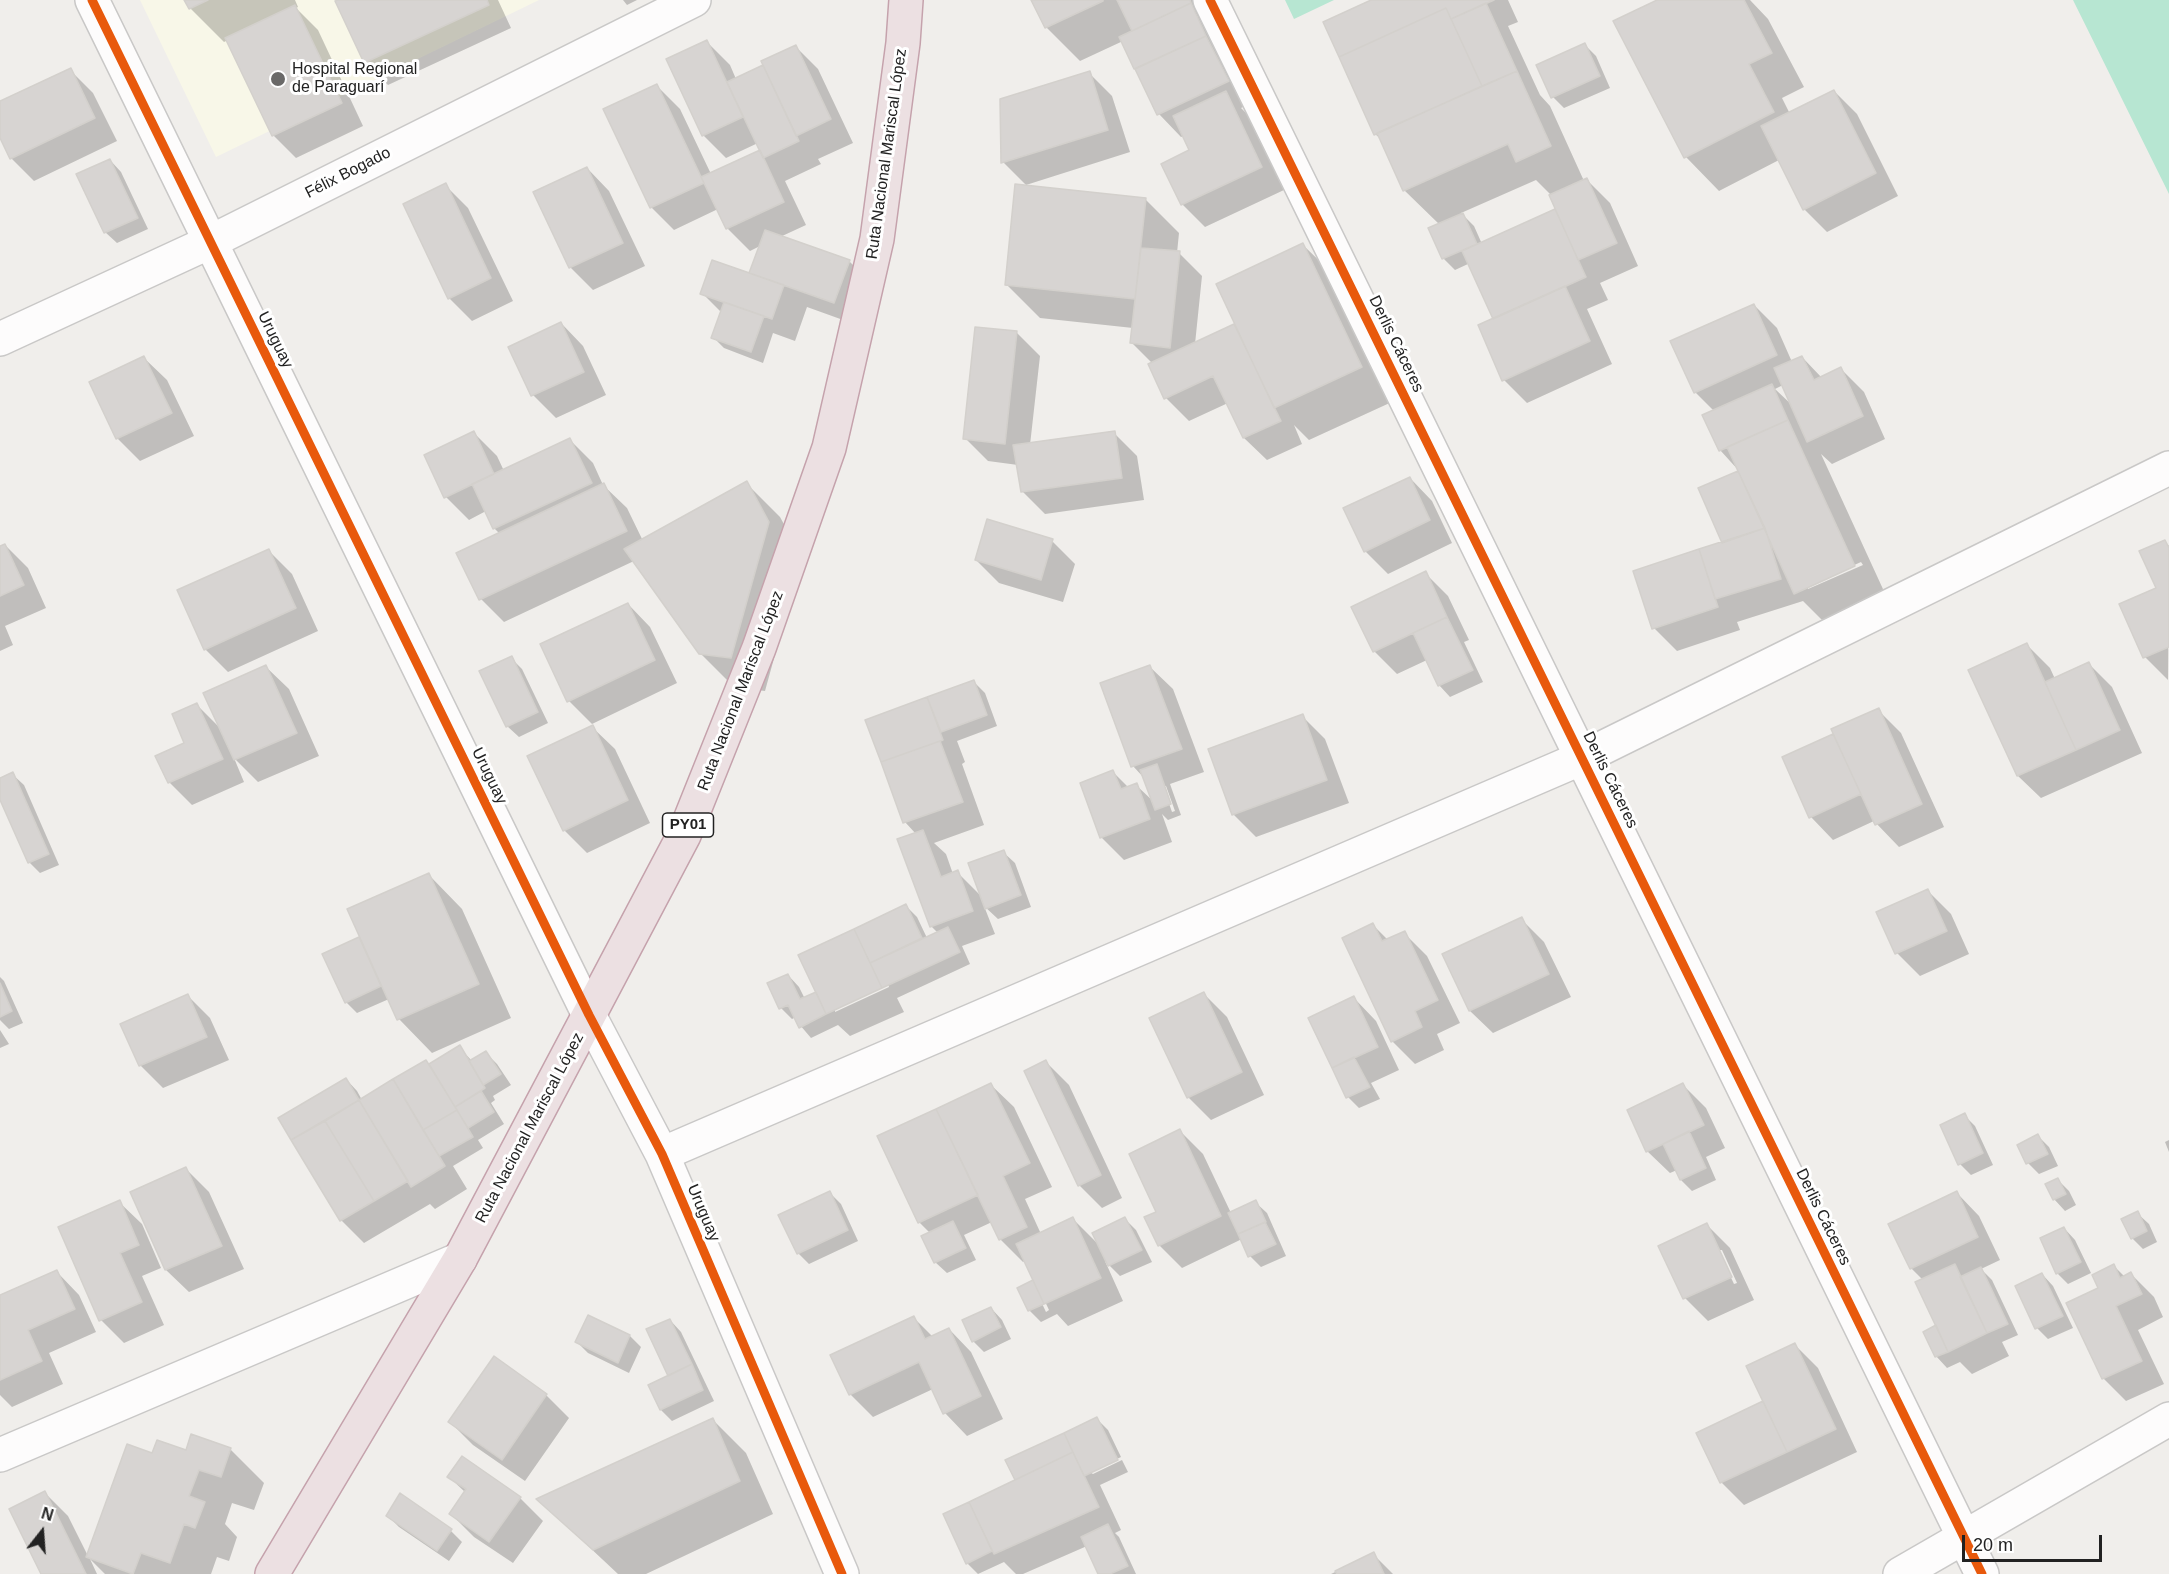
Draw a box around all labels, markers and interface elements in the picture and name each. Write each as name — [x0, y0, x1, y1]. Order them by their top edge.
street label: Ruta Nacional Mariscal López — [863, 47, 911, 261]
place label: Hospital Regional de Paraguarí — [292, 60, 417, 98]
marker: Hospital Regional de Paraguarí — [269, 70, 287, 88]
street label: Félix Bogado — [302, 143, 394, 203]
street label: Derlis Cáceres — [1364, 293, 1428, 395]
street label: Uruguay — [253, 309, 297, 371]
street label: Ruta Nacional Mariscal López — [694, 588, 788, 794]
street label: Derlis Cáceres — [1578, 729, 1642, 831]
street label: Uruguay — [467, 745, 511, 807]
road number: PY01 — [662, 813, 714, 837]
street label: Ruta Nacional Mariscal López — [472, 1030, 588, 1226]
street label: Derlis Cáceres — [1791, 1166, 1855, 1268]
street label: Uruguay — [682, 1181, 724, 1245]
north arrow — [12, 1502, 72, 1562]
text: N — [39, 1504, 55, 1524]
scale bar — [1965, 1523, 2104, 1561]
text: 20 m — [1973, 1535, 2013, 1555]

